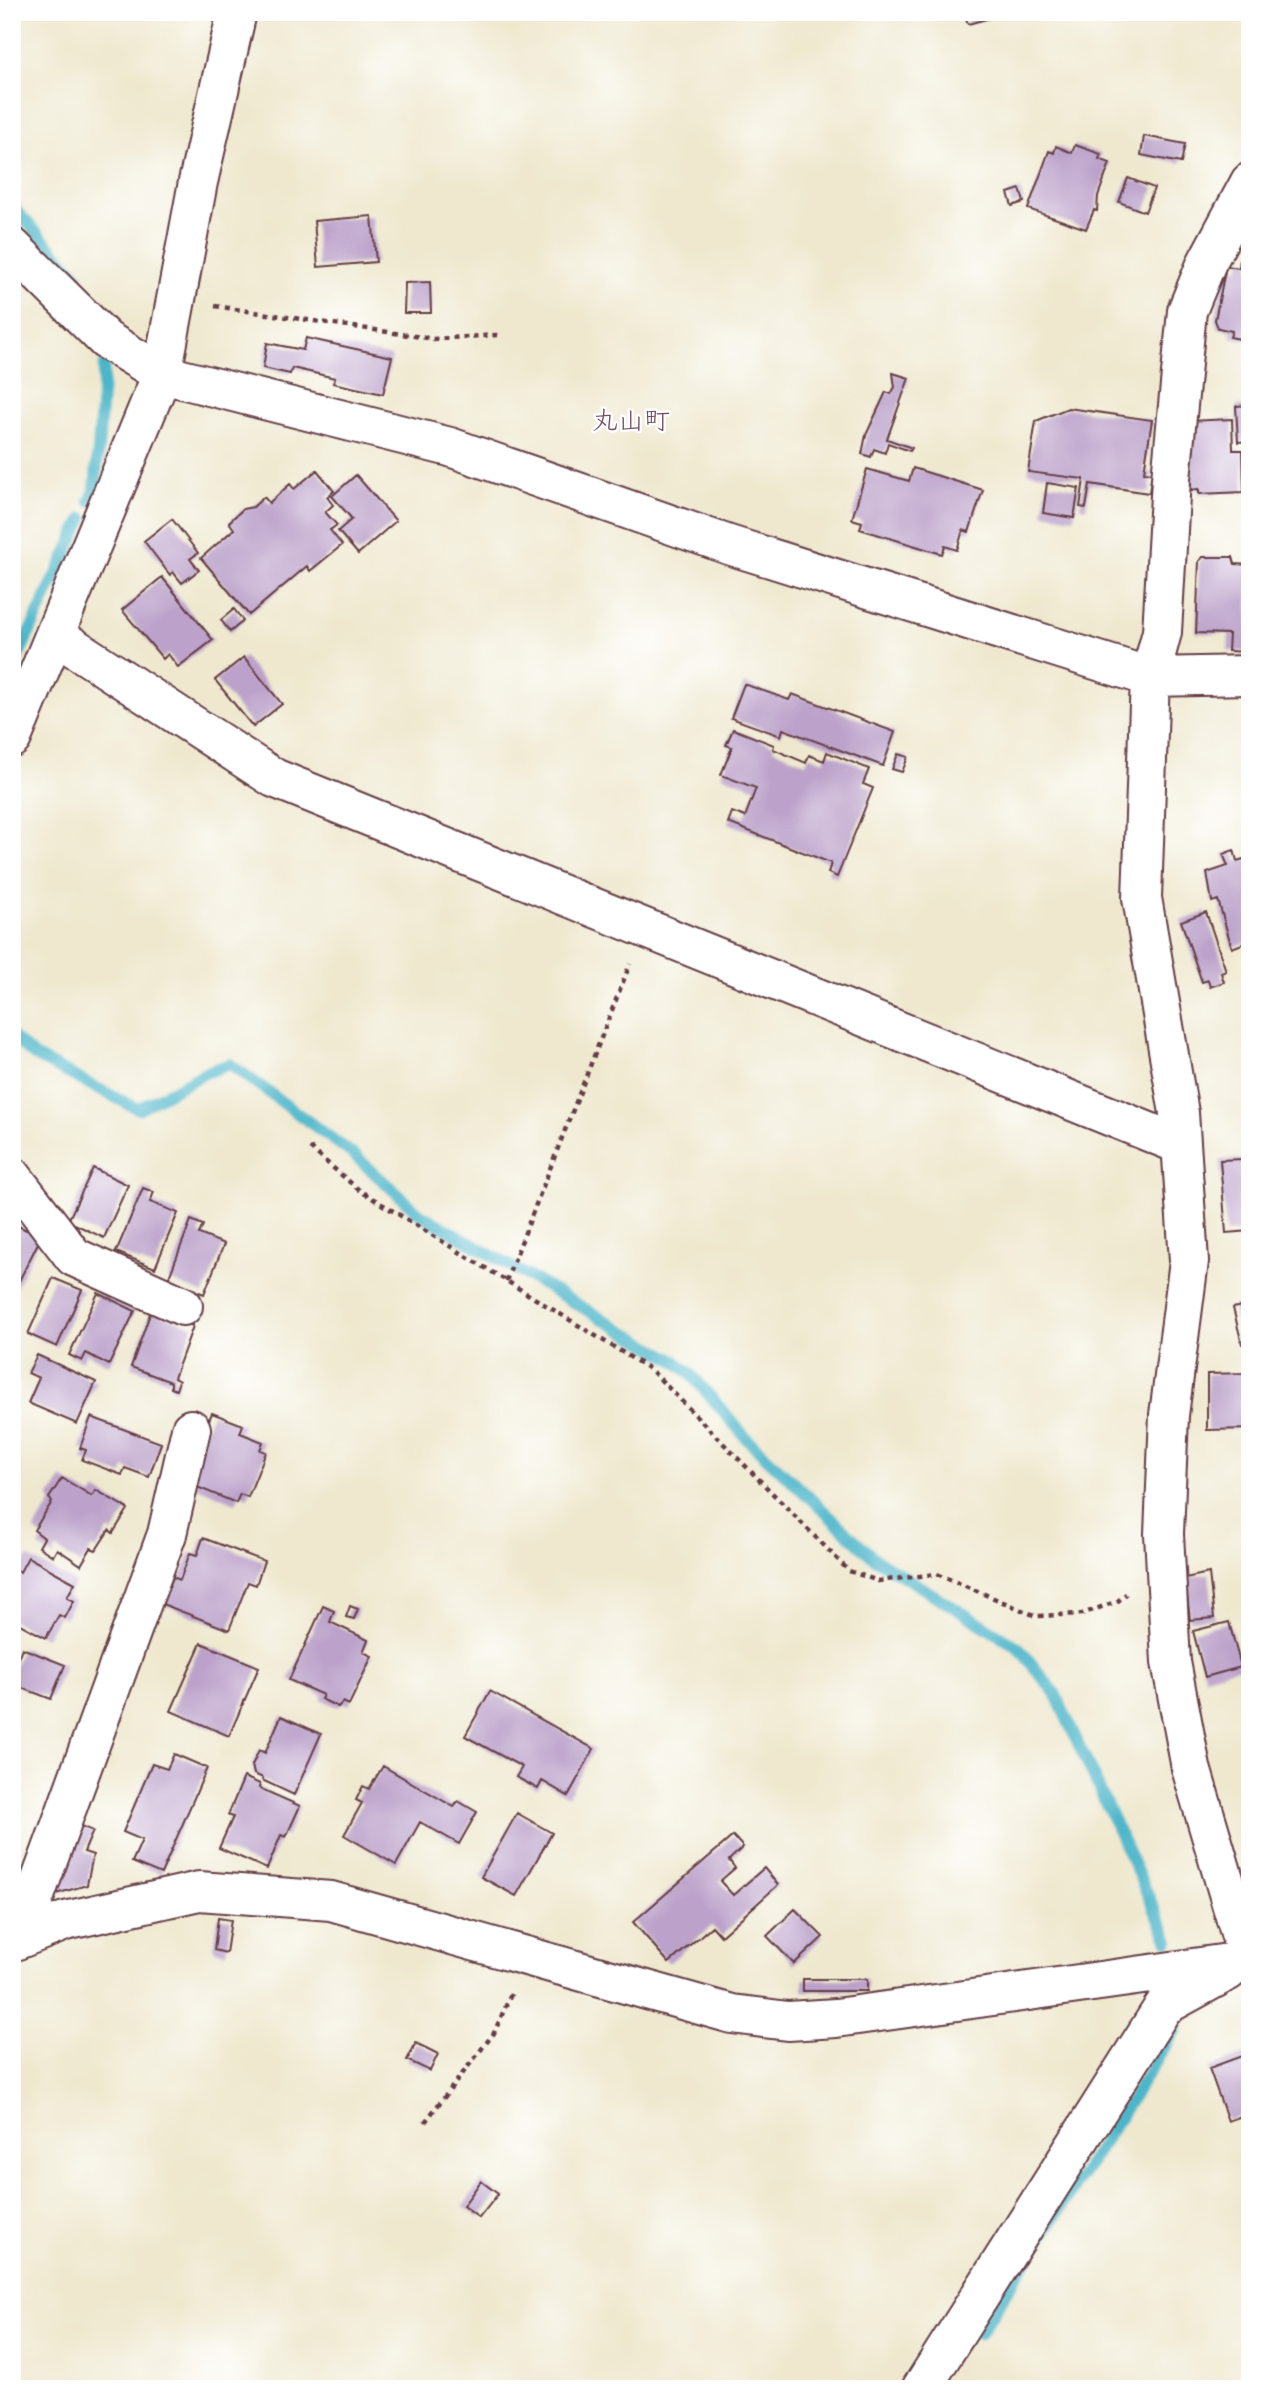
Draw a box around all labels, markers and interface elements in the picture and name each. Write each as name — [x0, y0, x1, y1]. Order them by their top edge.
district label: 丸山町 — [592, 402, 670, 436]

